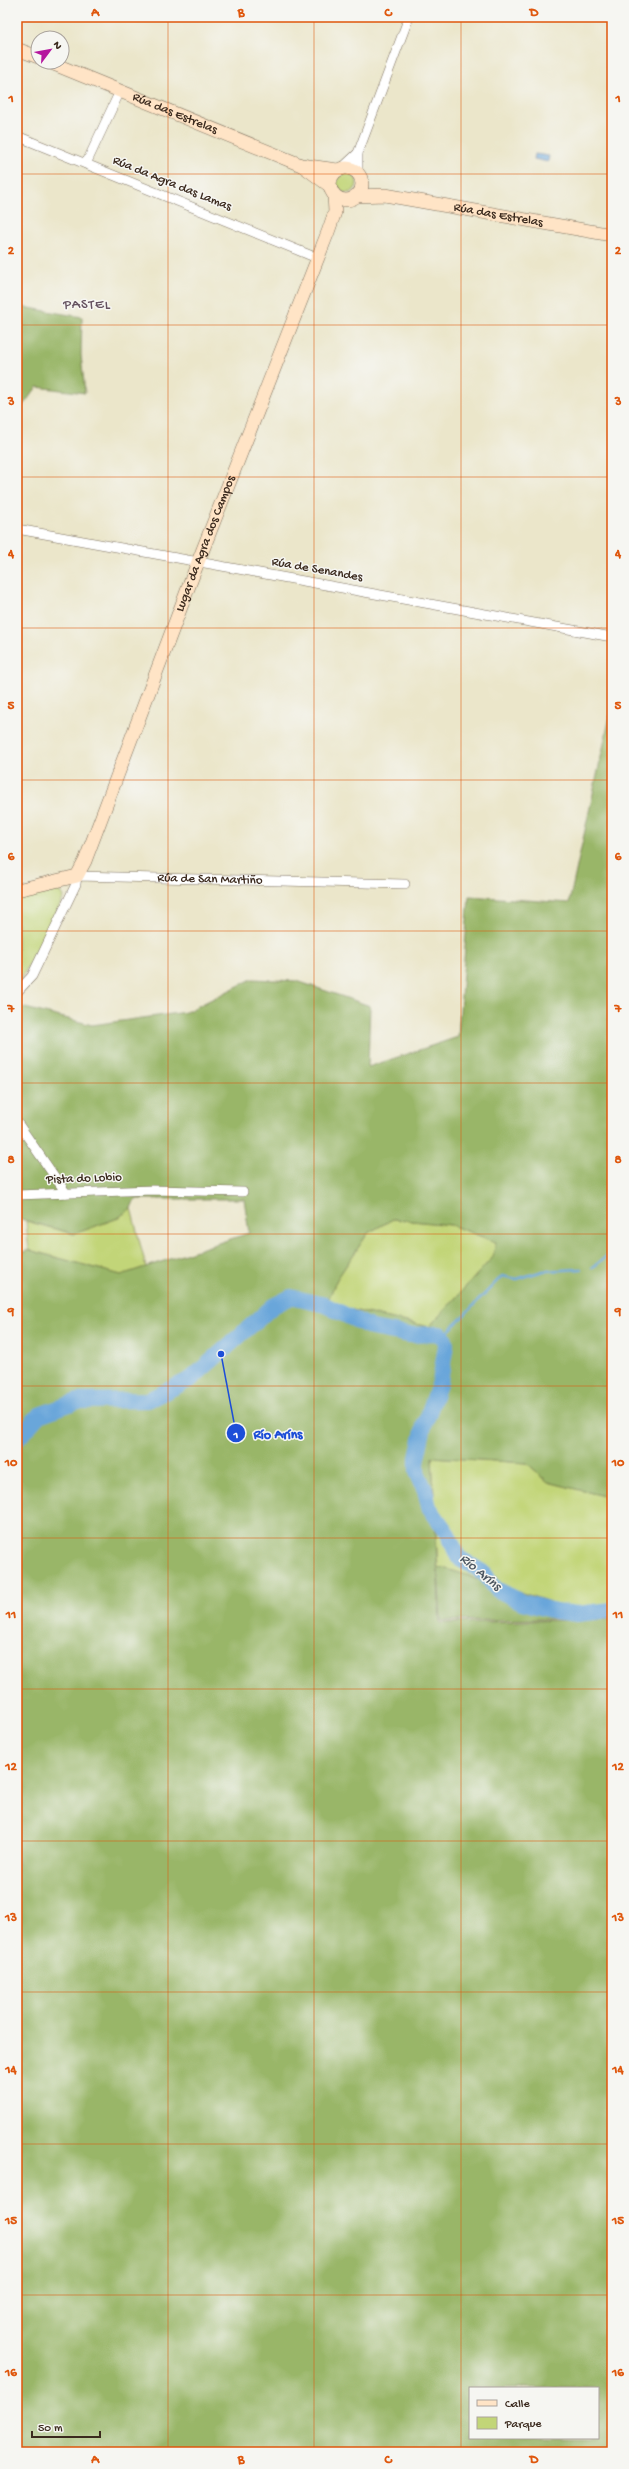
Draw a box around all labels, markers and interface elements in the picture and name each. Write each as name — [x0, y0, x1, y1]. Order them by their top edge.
text: A — [90, 6, 100, 21]
text: B — [237, 6, 246, 21]
text: C — [383, 6, 393, 21]
text: D — [529, 6, 539, 21]
north arrow — [30, 30, 70, 70]
text: N — [50, 40, 64, 52]
street label: Rúa das Estrelas — [130, 89, 221, 138]
text: 1 — [7, 92, 14, 107]
text: 1 — [614, 92, 621, 107]
street label: Rúa da Agra das Lamas — [110, 153, 235, 215]
street label: Rúa das Estrelas — [452, 200, 545, 230]
text: 2 — [8, 244, 15, 259]
text: 2 — [615, 244, 622, 259]
district label: PASTEL — [62, 297, 111, 314]
text: 3 — [7, 395, 15, 410]
text: 3 — [614, 395, 622, 410]
street label: Lugar da Agra dos Campos — [172, 472, 239, 614]
text: 4 — [7, 547, 15, 562]
text: 4 — [614, 547, 622, 562]
street label: Rúa de Senandes — [270, 555, 365, 586]
text: 5 — [8, 699, 15, 714]
text: 5 — [615, 699, 622, 714]
text: 6 — [8, 850, 15, 865]
text: 6 — [615, 850, 622, 865]
street label: Rúa de San Martiño — [157, 870, 263, 888]
text: 7 — [7, 1002, 16, 1017]
text: 7 — [614, 1002, 623, 1017]
text: 8 — [7, 1153, 15, 1168]
text: 8 — [614, 1153, 622, 1168]
street label: Pista do Lobio — [45, 1170, 122, 1188]
text: 9 — [7, 1305, 15, 1320]
text: 9 — [614, 1305, 622, 1320]
callout: Río Aríns — [226, 1420, 311, 1446]
text: Río Aríns — [252, 1427, 303, 1444]
text: 1 — [233, 1429, 239, 1443]
text: 10 — [4, 1456, 18, 1471]
text: 10 — [611, 1456, 625, 1471]
water label: Río Aríns — [456, 1551, 506, 1596]
text: 11 — [5, 1608, 16, 1623]
text: 11 — [612, 1608, 623, 1623]
text: 12 — [4, 1760, 17, 1775]
text: 12 — [611, 1760, 624, 1775]
text: 13 — [4, 1911, 17, 1926]
text: 13 — [611, 1911, 624, 1926]
text: 14 — [4, 2063, 18, 2078]
text: 14 — [611, 2063, 625, 2078]
text: 15 — [4, 2214, 17, 2229]
text: 15 — [611, 2214, 624, 2229]
text: 16 — [4, 2366, 17, 2381]
text: 16 — [611, 2366, 624, 2381]
legend — [469, 2387, 599, 2439]
text: Calle — [505, 2398, 530, 2412]
scale bar — [32, 2413, 100, 2439]
text: Parque — [504, 2418, 542, 2432]
text: 50 m — [38, 2422, 63, 2436]
text: A — [90, 2453, 100, 2468]
text: B — [237, 2453, 246, 2468]
text: C — [383, 2453, 393, 2468]
text: D — [529, 2453, 539, 2468]

